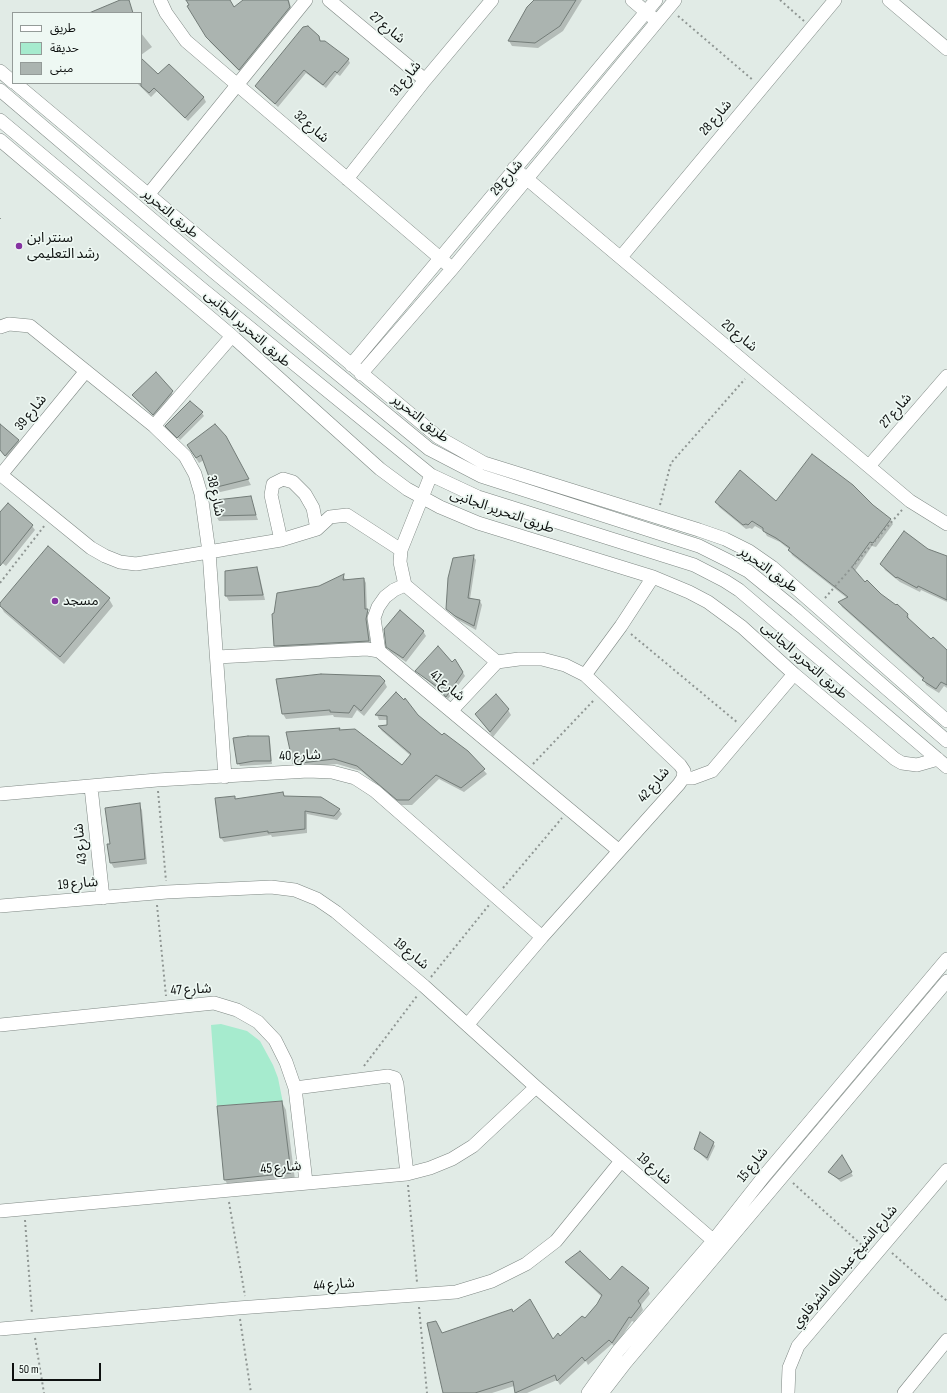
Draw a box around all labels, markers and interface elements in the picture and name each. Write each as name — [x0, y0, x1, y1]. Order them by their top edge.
street label: شارع 27 — [366, 8, 408, 48]
legend — [12, 12, 142, 84]
text: طريق — [50, 21, 76, 36]
text: حديقة — [50, 41, 79, 56]
street label: شارع 31 — [387, 58, 425, 100]
text: مبنى — [50, 61, 73, 76]
street label: شارع 28 — [696, 97, 736, 139]
street label: شارع 32 — [290, 107, 332, 147]
street label: شارع 29 — [487, 157, 527, 199]
street label: طريق التحرير — [138, 186, 202, 242]
place label: سنتر ابن رشد التعليمى — [27, 230, 100, 262]
marker: سنتر ابن رشد التعليمى — [14, 241, 24, 251]
street label: طريق التحرير الجانبى — [200, 287, 294, 371]
street label: شارع 20 — [718, 316, 760, 356]
street label: شارع 27 — [876, 390, 916, 432]
street label: طريق التحرير — [388, 391, 452, 447]
street label: شارع 39 — [11, 392, 51, 434]
street label: شارع 38 — [202, 474, 228, 518]
street label: طريق التحرير الجانبى — [448, 486, 556, 538]
street label: طريق التحرير — [735, 543, 801, 597]
place label: مسجد — [63, 593, 99, 609]
marker: مسجد — [50, 596, 60, 606]
street label: طريق التحرير الجانبى — [757, 619, 851, 703]
street label: شارع 41 — [426, 667, 468, 705]
street label: شارع 40 — [279, 747, 321, 765]
street label: شارع 42 — [634, 764, 674, 806]
street label: شارع 43 — [70, 823, 92, 865]
street label: شارع 19 — [57, 874, 99, 894]
street label: شارع 19 — [390, 935, 432, 973]
street label: شارع 47 — [170, 981, 212, 999]
street label: شارع 15 — [734, 1144, 772, 1186]
street label: شارع 19 — [633, 1149, 675, 1189]
street label: شارع 45 — [260, 1158, 302, 1178]
street label: شارع الشيخ عبدالله الشرقاوي — [789, 1202, 901, 1332]
street label: شارع 44 — [313, 1275, 355, 1295]
scale bar — [14, 1355, 103, 1381]
text: 50 m — [19, 1362, 39, 1377]

